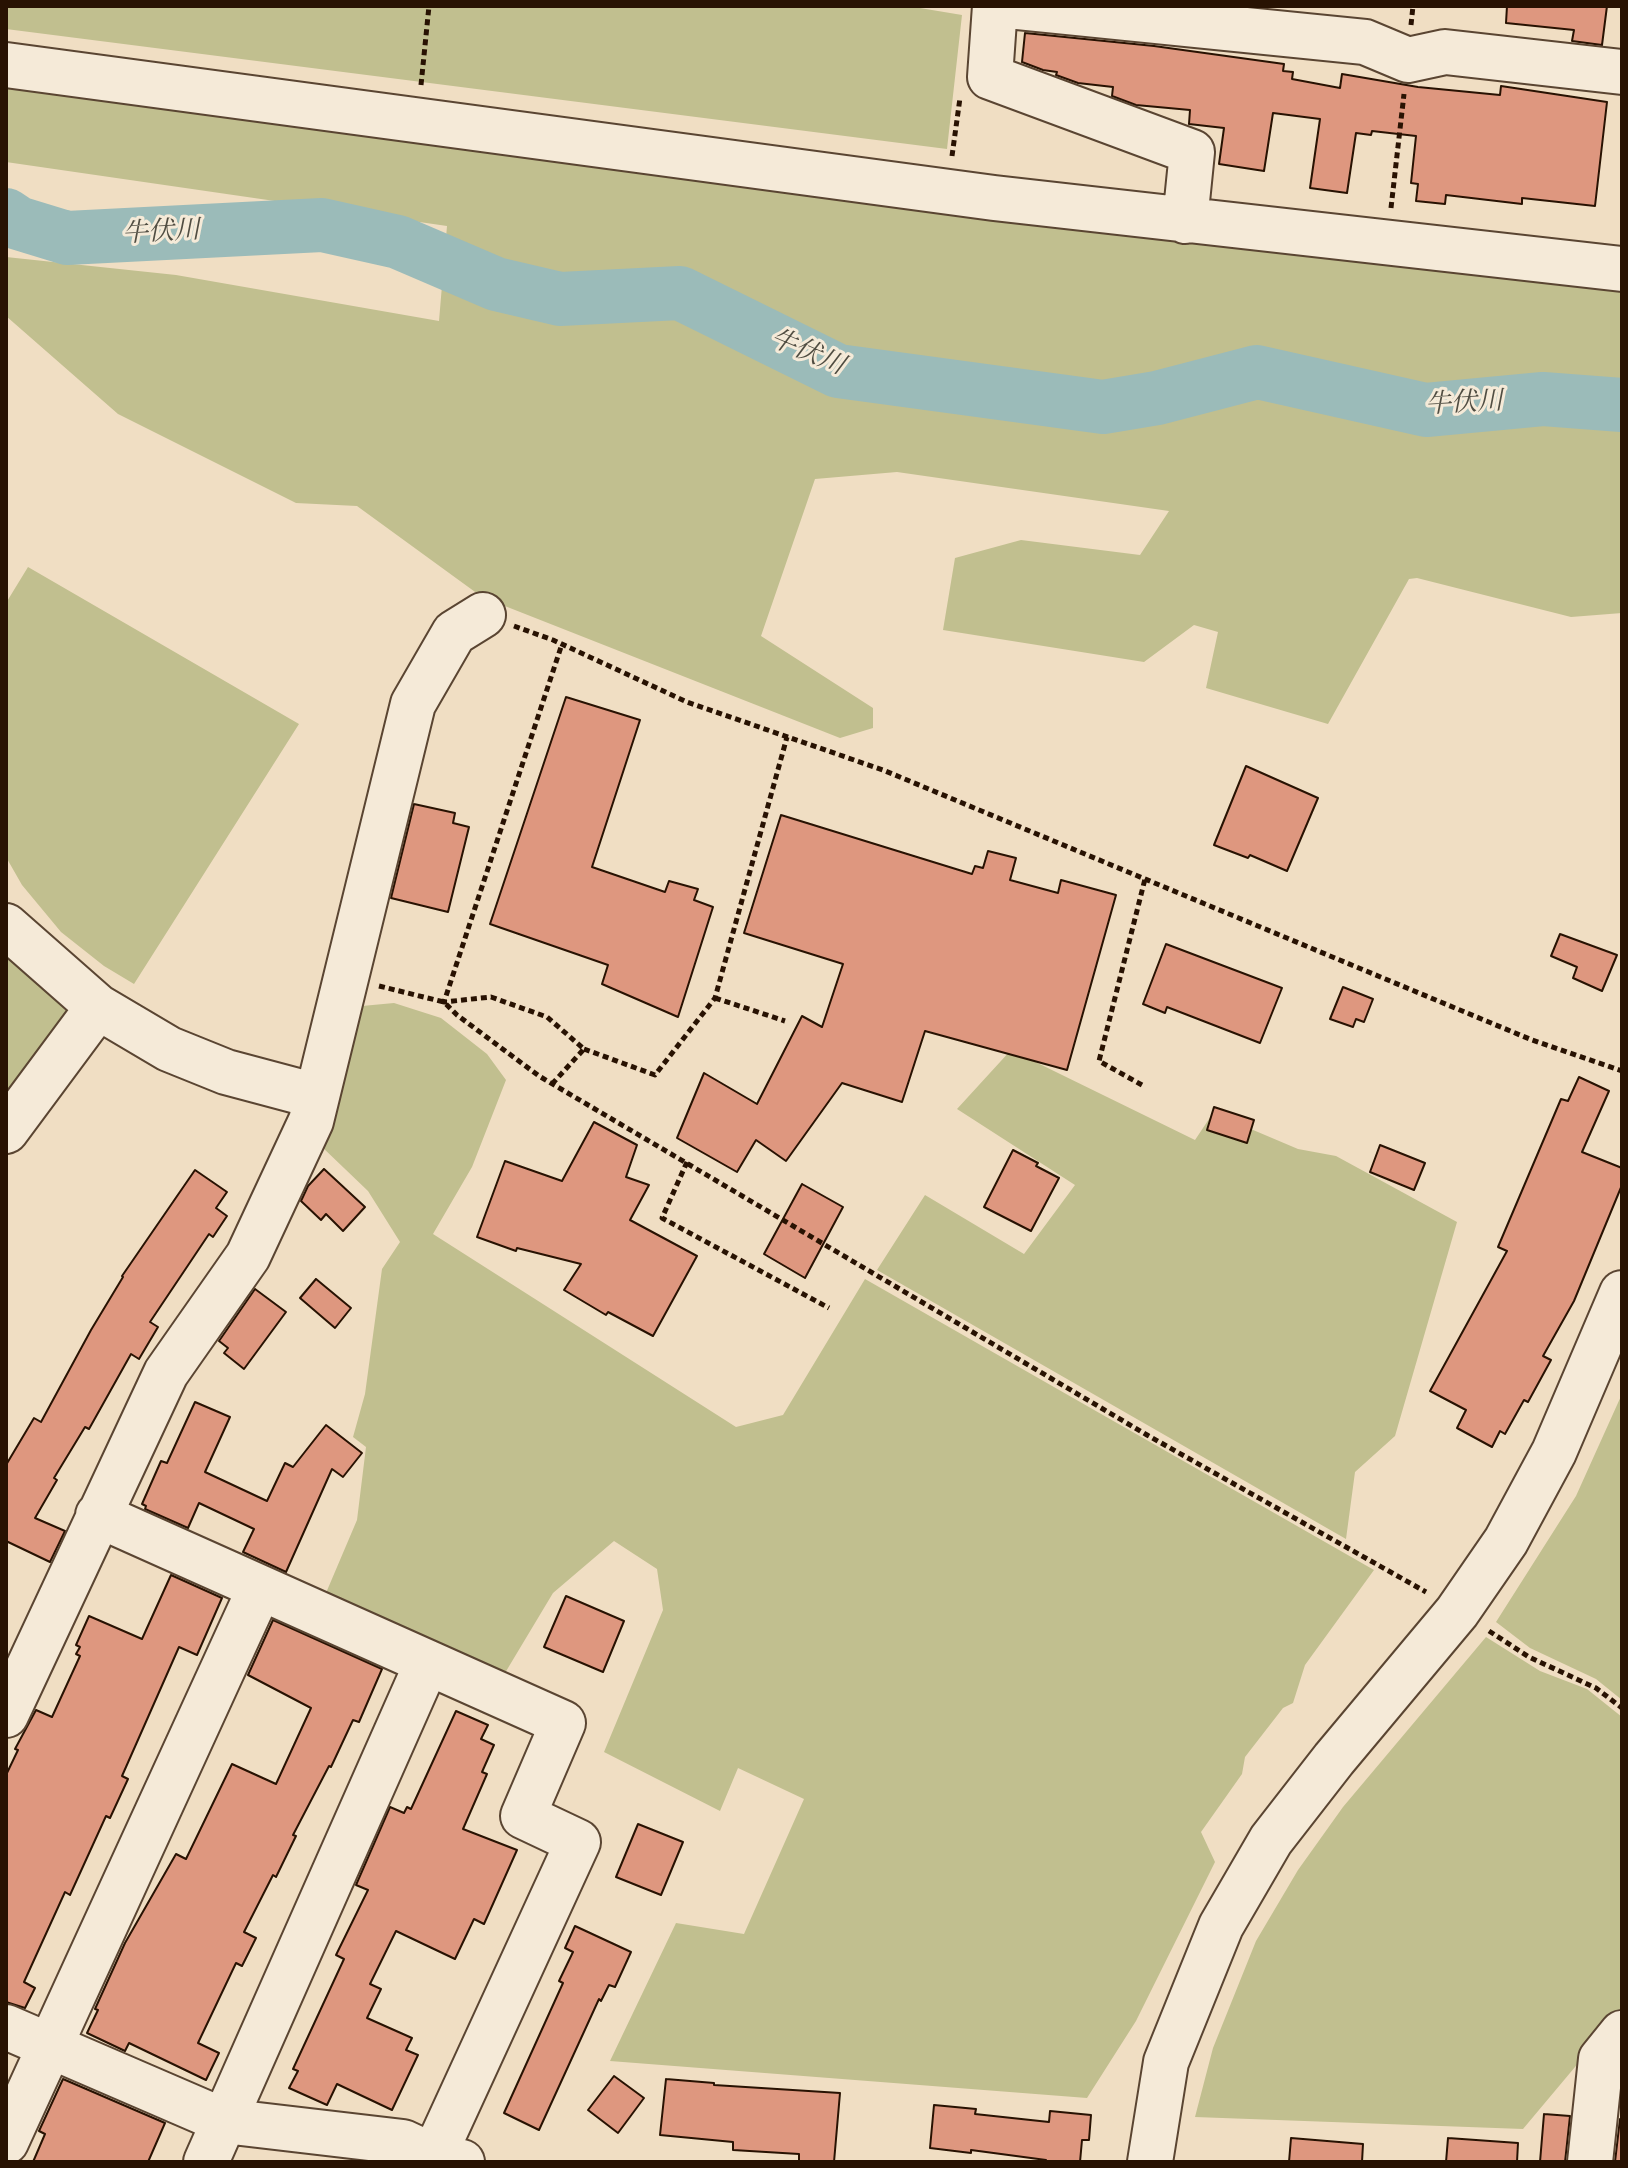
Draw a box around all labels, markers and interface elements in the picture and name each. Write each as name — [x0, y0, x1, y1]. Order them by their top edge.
water label: 牛伏川 — [121, 215, 201, 251]
water label: 牛伏川 — [765, 323, 849, 383]
water label: 牛伏川 — [1424, 386, 1504, 422]

